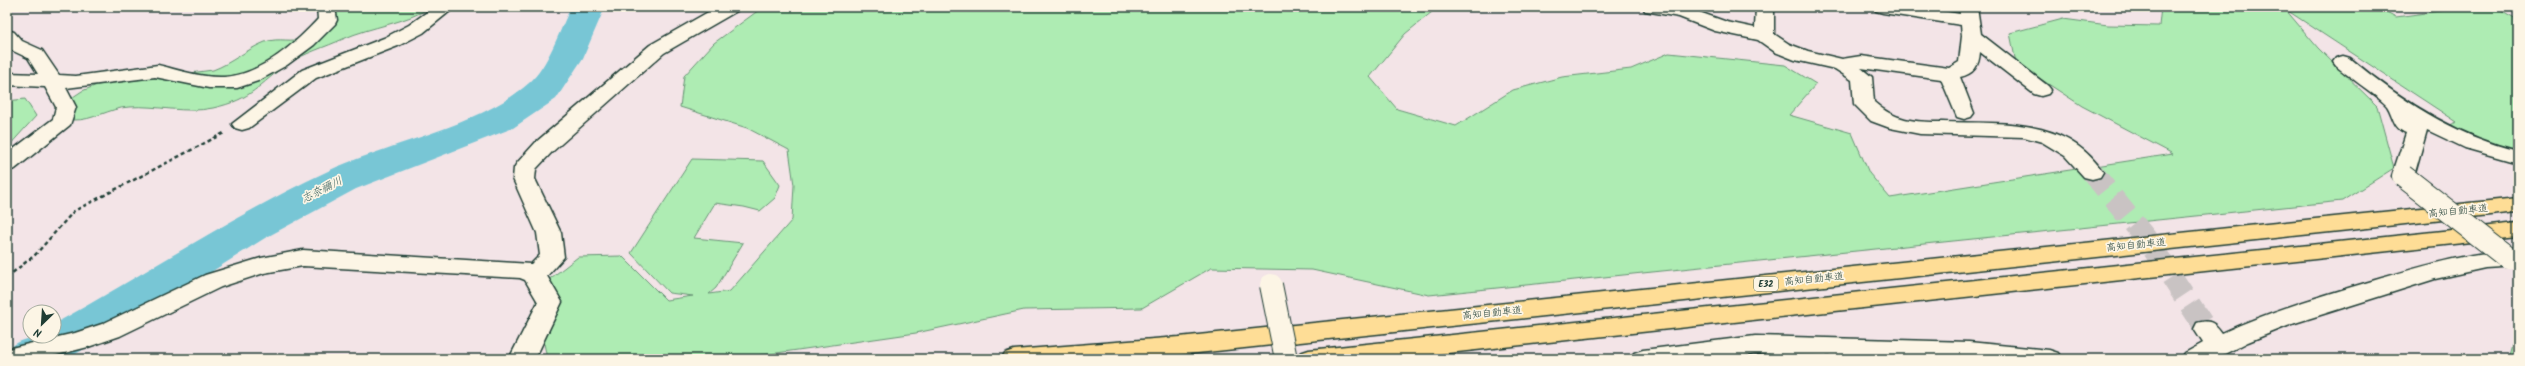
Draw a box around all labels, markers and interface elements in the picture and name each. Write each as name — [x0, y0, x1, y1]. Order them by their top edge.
water label: 志奈禰川 — [298, 172, 346, 208]
street label: 高知自動車道 — [2427, 200, 2489, 222]
street label: 高知自動車道 — [2105, 234, 2167, 256]
street label: 高知自動車道 — [1783, 268, 1845, 290]
road number: E32 — [1754, 277, 1778, 291]
street label: 高知自動車道 — [1461, 302, 1523, 324]
north arrow — [22, 304, 62, 344]
text: N — [31, 323, 45, 342]

